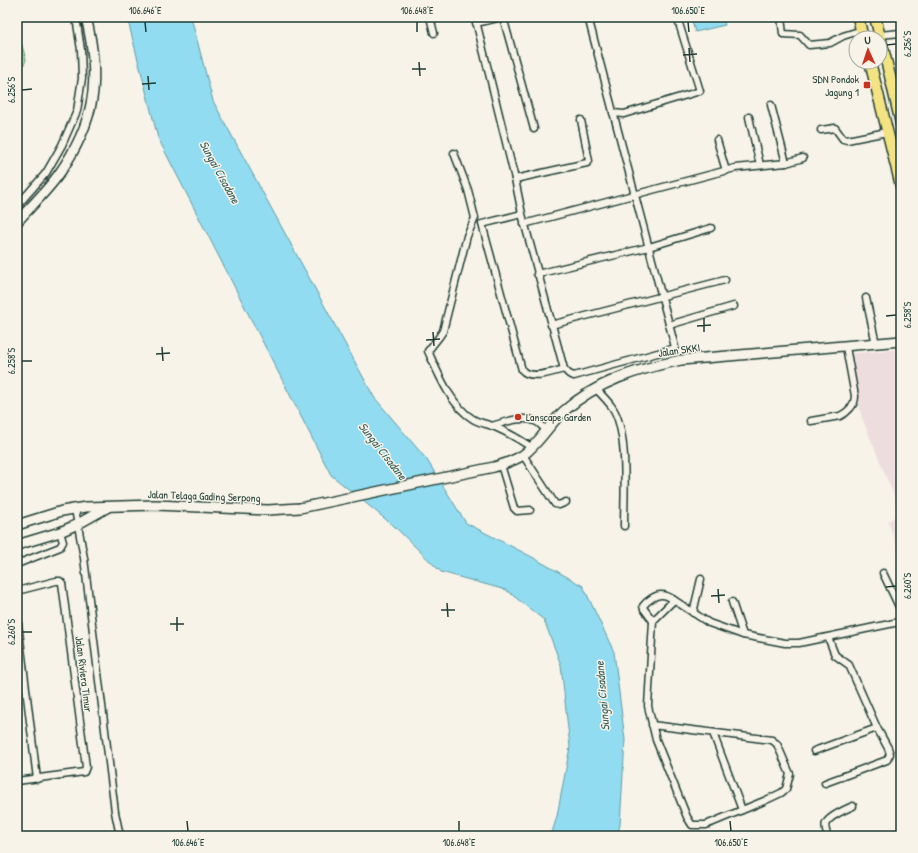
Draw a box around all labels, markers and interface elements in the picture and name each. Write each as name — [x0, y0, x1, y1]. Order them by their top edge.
text: 106.646°E — [129, 4, 162, 17]
text: 106.648°E — [400, 4, 434, 17]
text: 106.650°E — [671, 4, 705, 17]
north arrow — [848, 30, 888, 70]
text: 6.256°S — [901, 31, 914, 57]
text: U — [864, 33, 871, 47]
place label: SDN Pondok Jagung 1 — [812, 72, 859, 99]
text: 6.256°S — [5, 77, 18, 103]
marker: SDN Pondok Jagung 1 — [862, 80, 872, 90]
water label: Sungai Cisadane — [196, 138, 245, 208]
text: 6.258°S — [901, 301, 914, 328]
street label: Jalan SKKI — [657, 340, 701, 360]
text: 6.258°S — [5, 347, 18, 374]
place label: Lanscape Garden — [526, 410, 591, 424]
marker: Lanscape Garden — [513, 412, 523, 422]
water label: Sungai Cisadane — [355, 418, 412, 485]
street label: Jalan Telaga Gading Serpong — [147, 487, 261, 505]
text: 6.260°S — [901, 573, 914, 599]
text: 6.260°S — [5, 619, 18, 645]
street label: Jalan Riviera Timur — [72, 635, 96, 714]
water label: Sungai Cisadane — [590, 659, 613, 731]
text: 106.646°E — [172, 836, 205, 849]
text: 106.648°E — [442, 836, 476, 849]
text: 106.650°E — [714, 836, 748, 849]

